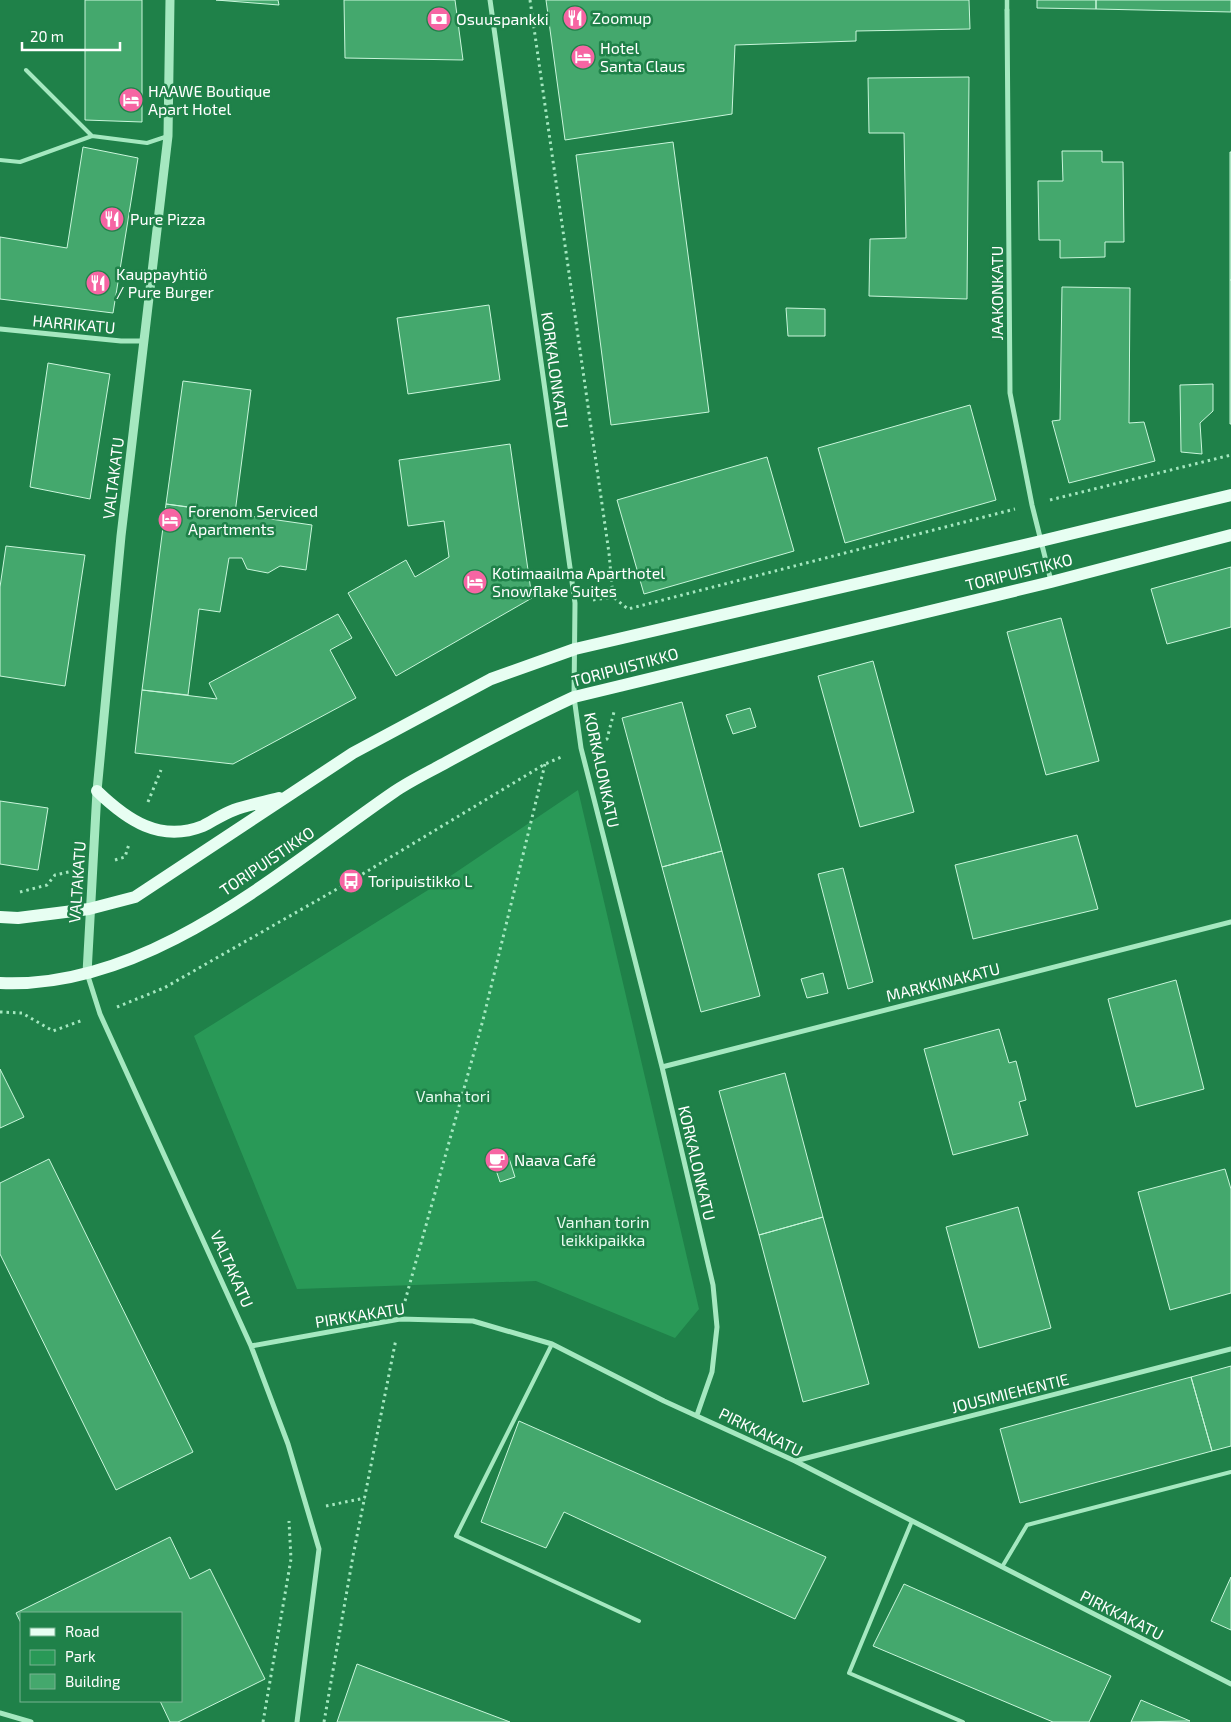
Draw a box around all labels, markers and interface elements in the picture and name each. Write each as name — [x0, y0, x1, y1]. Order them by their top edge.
restaurant icon: Zoomup — [562, 5, 588, 31]
bank icon: Osuuspankki — [426, 6, 452, 32]
place label: Zoomup — [592, 8, 652, 27]
place label: Osuuspankki — [456, 9, 549, 28]
scale bar — [22, 20, 120, 52]
text: 20 m — [30, 27, 64, 45]
place label: Hotel Santa Claus — [600, 38, 685, 75]
hotel icon: Hotel Santa Claus — [570, 44, 596, 70]
place label: HAAWE Boutique Apart Hotel — [148, 81, 271, 118]
hotel icon: HAAWE Boutique Apart Hotel — [118, 87, 144, 113]
restaurant icon: Pure Pizza — [99, 206, 125, 232]
place label: Pure Pizza — [130, 209, 205, 228]
street label: JAAKONKATU — [987, 246, 1006, 340]
place label: Kauppayhtiö / Pure Burger — [116, 264, 215, 301]
restaurant icon: Kauppayhtiö / Pure Burger — [85, 270, 111, 296]
street label: HARRIKATU — [32, 310, 116, 337]
street label: KORKALONKATU — [538, 310, 573, 429]
street label: VALTAKATU — [98, 436, 127, 520]
place label: Forenom Serviced Apartments — [188, 501, 318, 538]
hotel icon: Forenom Serviced Apartments — [157, 507, 183, 533]
street label: TORIPUISTIKKO — [963, 549, 1074, 594]
place label: Kotimaailma Aparthotel Snowflake Suites — [492, 563, 665, 600]
hotel icon: Kotimaailma Aparthotel Snowflake Suites — [462, 569, 488, 595]
street label: TORIPUISTIKKO — [569, 643, 680, 690]
street label: KORKALONKATU — [581, 710, 624, 829]
street label: TORIPUISTIKKO — [216, 822, 318, 899]
street label: VALTAKATU — [64, 840, 89, 924]
bus stop icon: Toripuistikko L — [338, 868, 364, 894]
place label: Toripuistikko L — [368, 871, 472, 890]
street label: MARKKINAKATU — [884, 958, 1002, 1005]
park label: Vanha tori — [416, 1086, 490, 1105]
street label: KORKALONKATU — [675, 1104, 720, 1222]
cafe icon: Naava Café — [484, 1147, 510, 1173]
place label: Naava Café — [514, 1150, 596, 1169]
park label: Vanhan torin leikkipaikka — [557, 1212, 649, 1249]
street label: VALTAKATU — [207, 1227, 258, 1310]
street label: PIRKKAKATU — [314, 1298, 406, 1331]
street label: JOUSIMIEHENTIE — [949, 1369, 1071, 1416]
street label: PIRKKAKATU — [716, 1403, 806, 1460]
street label: PIRKKAKATU — [1077, 1585, 1167, 1644]
legend — [20, 1612, 182, 1702]
text: Road — [65, 1622, 100, 1640]
text: Park — [65, 1647, 96, 1665]
text: Building — [65, 1672, 121, 1690]

